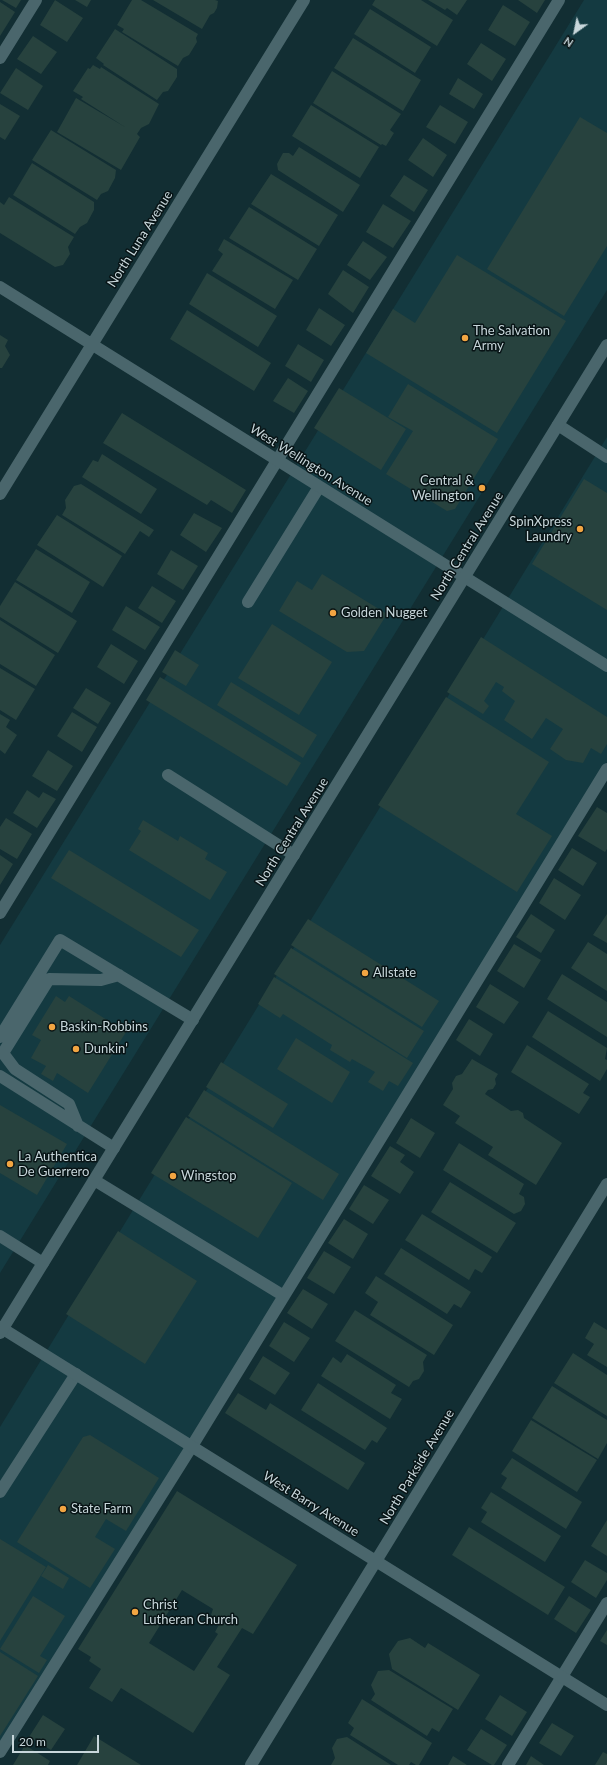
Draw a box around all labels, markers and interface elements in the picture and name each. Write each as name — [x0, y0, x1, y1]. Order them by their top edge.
north arrow — [555, 12, 595, 52]
text: N — [561, 35, 575, 50]
street label: North Luna Avenue — [104, 188, 176, 290]
place label: The Salvation Army — [473, 323, 550, 354]
marker: The Salvation Army — [460, 333, 470, 343]
street label: West Wellington Avenue — [247, 421, 375, 509]
place label: Central & Wellington — [412, 473, 474, 504]
marker: Central & Wellington — [477, 483, 487, 493]
street label: North Central Avenue — [427, 489, 507, 603]
place label: SpinXpress Laundry — [509, 514, 572, 545]
marker: SpinXpress Laundry — [575, 524, 585, 534]
place label: Golden Nugget — [341, 605, 428, 621]
marker: Golden Nugget — [328, 608, 338, 618]
street label: North Central Avenue — [252, 775, 332, 889]
place label: Allstate — [373, 965, 416, 981]
marker: Allstate — [360, 968, 370, 978]
place label: Baskin-Robbins — [60, 1019, 148, 1035]
marker: Baskin-Robbins — [47, 1022, 57, 1032]
place label: Dunkin' — [84, 1041, 128, 1057]
marker: Dunkin' — [71, 1044, 81, 1054]
place label: La Authentica De Guerrero — [18, 1149, 97, 1180]
marker: La Authentica De Guerrero — [5, 1159, 15, 1169]
place label: Wingstop — [181, 1168, 236, 1184]
marker: Wingstop — [168, 1171, 178, 1181]
street label: North Parkside Avenue — [376, 1407, 458, 1527]
street label: West Barry Avenue — [260, 1468, 362, 1540]
place label: State Farm — [71, 1501, 132, 1517]
marker: State Farm — [58, 1504, 68, 1514]
place label: Christ Lutheran Church — [143, 1597, 238, 1628]
marker: Christ Lutheran Church — [130, 1607, 140, 1617]
scale bar — [14, 1727, 101, 1753]
text: 20 m — [19, 1734, 46, 1749]

